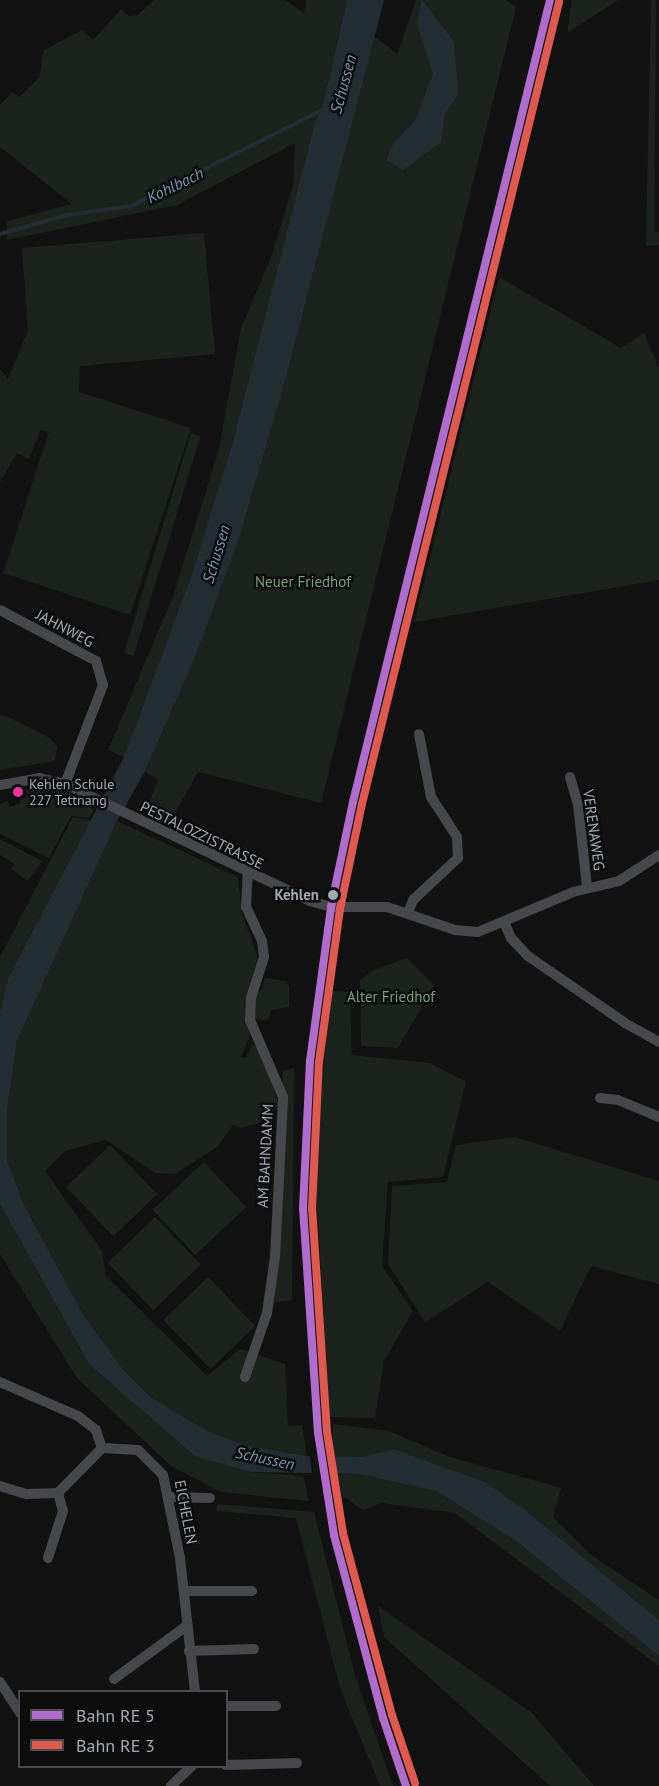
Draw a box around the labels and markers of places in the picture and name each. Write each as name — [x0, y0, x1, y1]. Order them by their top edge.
place label: Kehlen Schule 227 Tettnang — [29, 776, 114, 808]
marker: Kehlen Schule 227 Tettnang — [12, 786, 24, 798]
place label: Kehlen — [274, 886, 319, 904]
marker: Kehlen — [324, 886, 342, 904]

